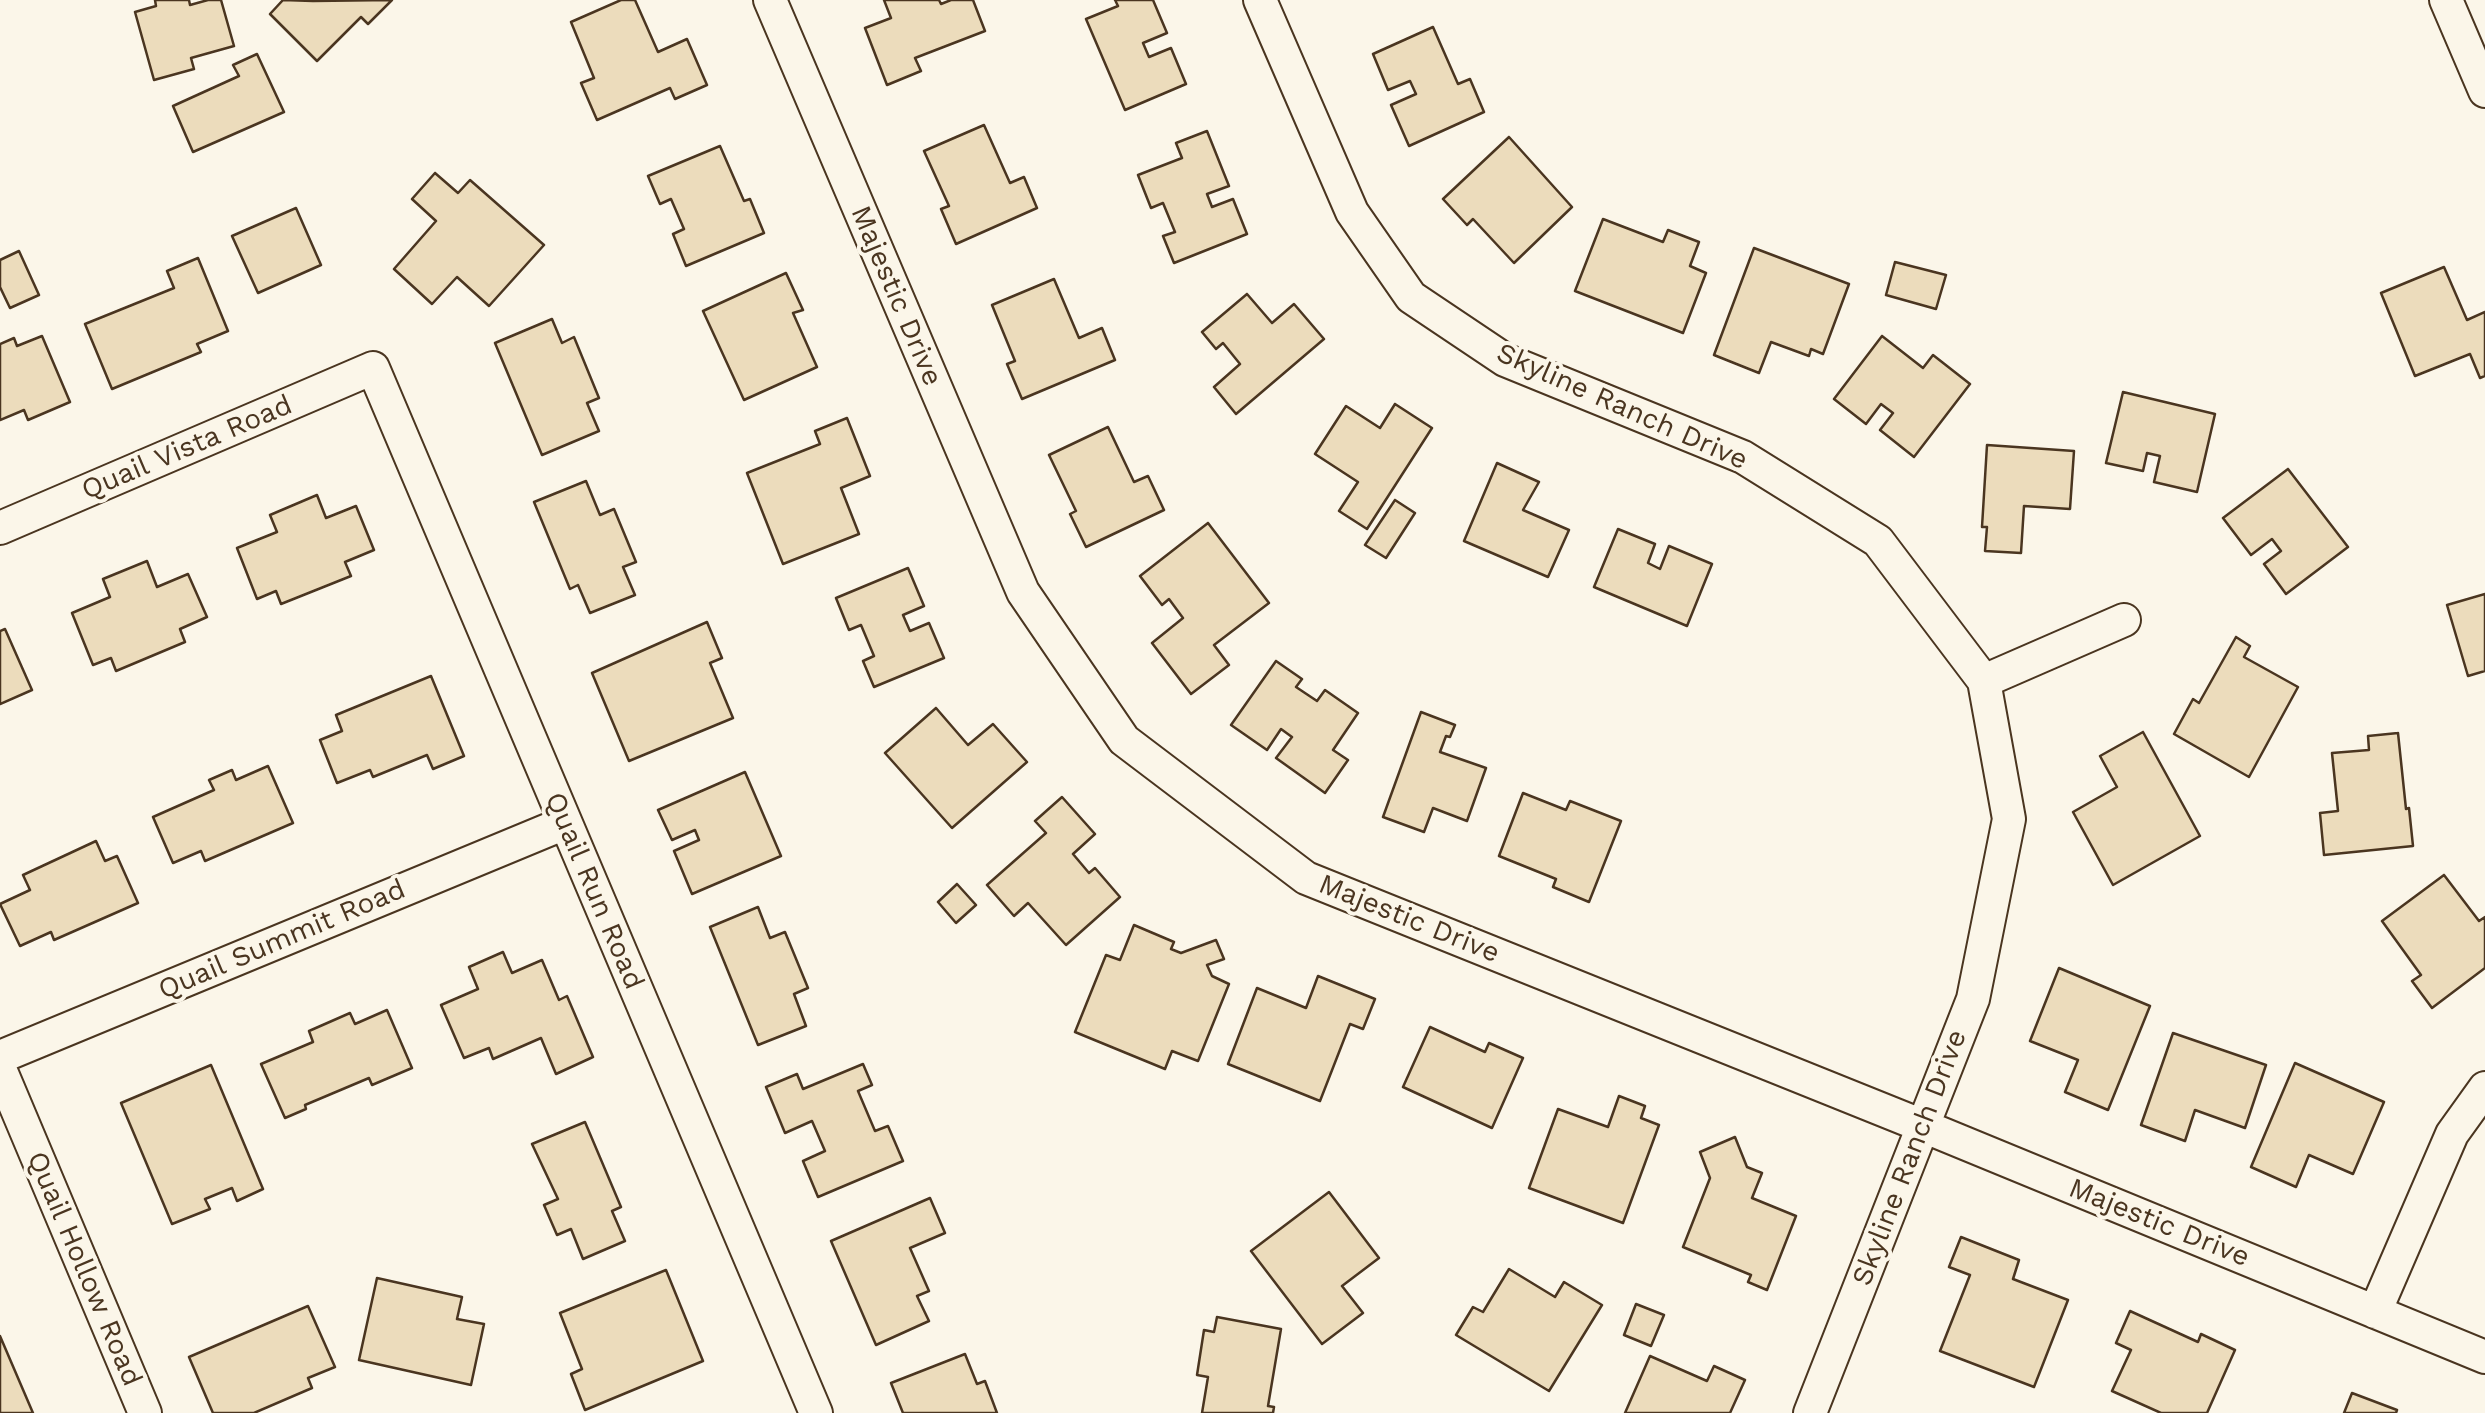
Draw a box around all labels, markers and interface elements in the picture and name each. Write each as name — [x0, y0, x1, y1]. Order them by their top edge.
street label: Majestic Drive — [843, 201, 949, 391]
street label: Skyline Ranch Drive — [1491, 336, 1753, 478]
street label: Quail Vista Road — [77, 388, 297, 508]
street label: Quail Run Road — [537, 788, 651, 994]
street label: Majestic Drive — [1314, 867, 1504, 971]
street label: Quail Summit Road — [153, 873, 411, 1007]
street label: Skyline Ranch Drive — [1846, 1025, 1974, 1291]
street label: Quail Hollow Road — [19, 1147, 149, 1391]
street label: Majestic Drive — [2064, 1171, 2254, 1275]

